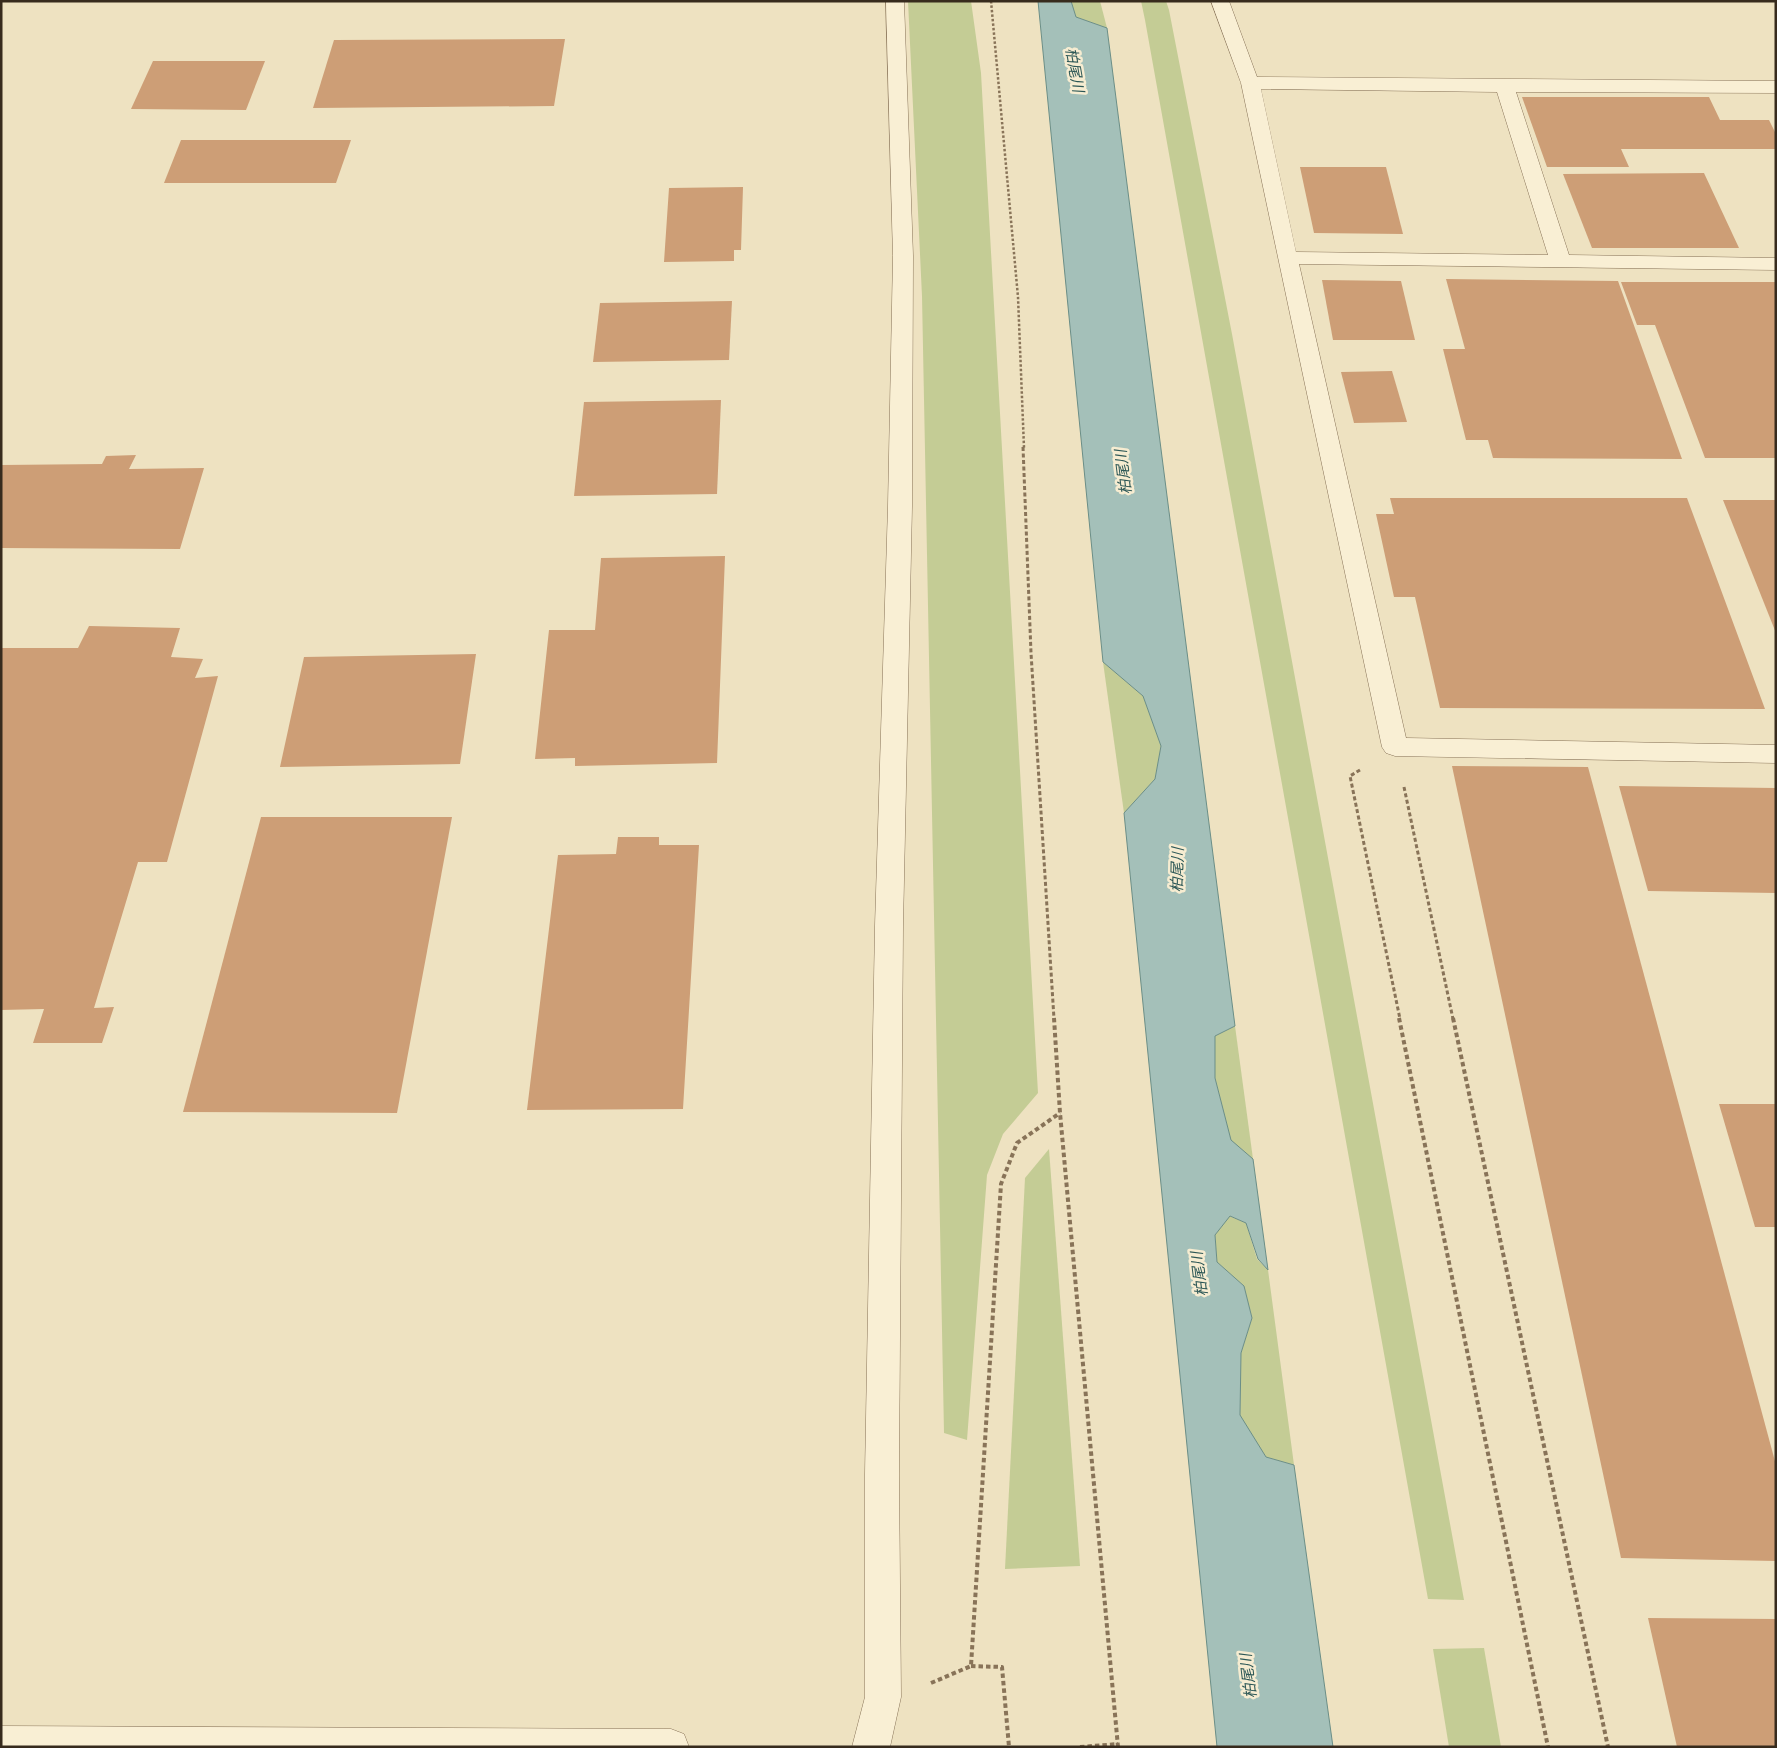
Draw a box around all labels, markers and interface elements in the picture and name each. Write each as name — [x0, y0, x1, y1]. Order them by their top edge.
water label: 柏尾川 — [1062, 46, 1089, 96]
water label: 柏尾川 — [1111, 447, 1135, 495]
water label: 柏尾川 — [1167, 845, 1187, 893]
water label: 柏尾川 — [1187, 1249, 1211, 1297]
water label: 柏尾川 — [1236, 1651, 1260, 1699]

